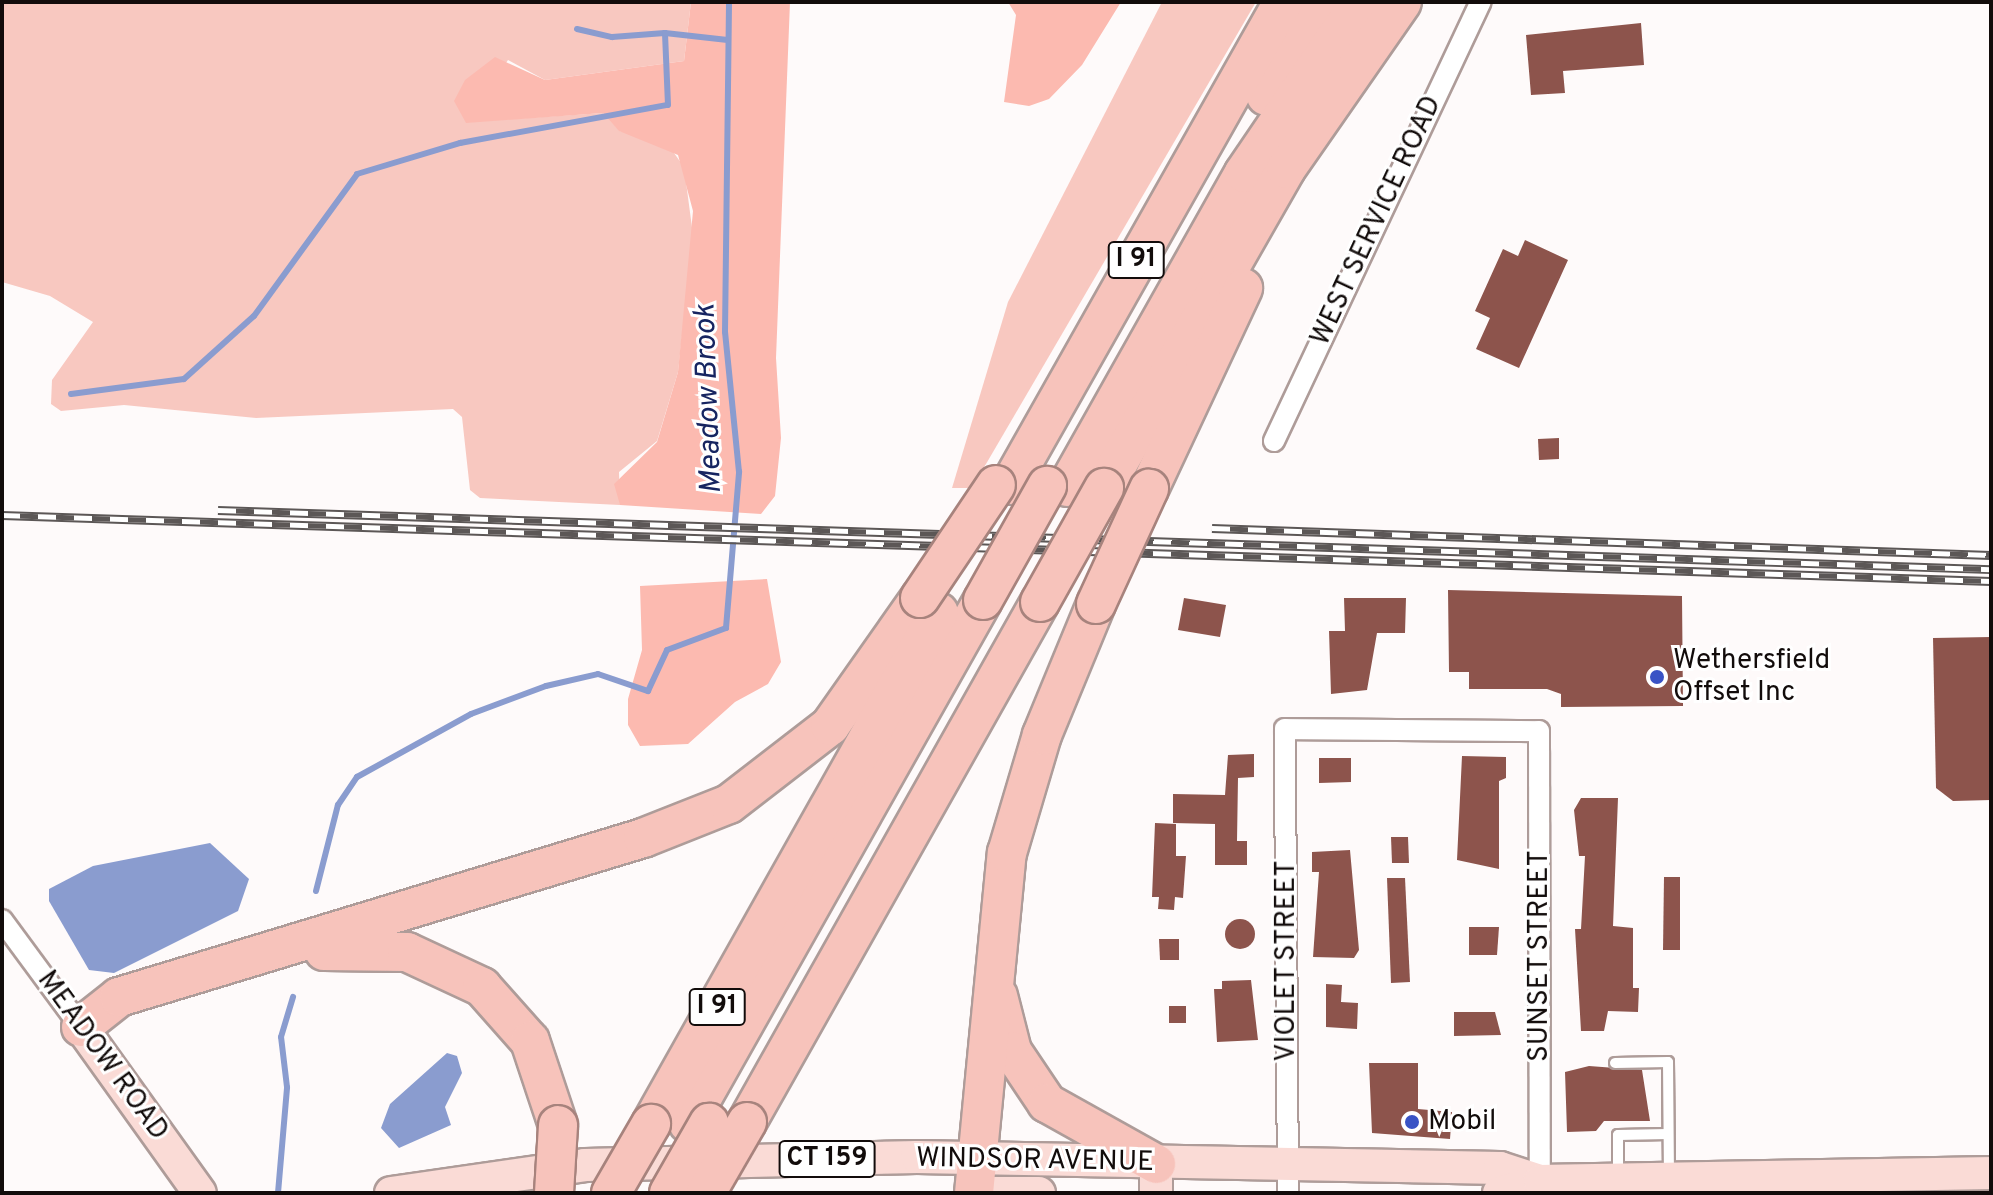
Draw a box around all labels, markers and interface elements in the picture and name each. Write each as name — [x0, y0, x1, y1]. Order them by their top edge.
street label: WEST SERVICE ROAD — [1304, 90, 1450, 352]
road number: I 91 — [1106, 238, 1166, 282]
water label: Meadow Brook — [689, 303, 731, 495]
place label: Wethersfield Offset Inc — [1673, 644, 1830, 710]
marker: Wethersfield Offset Inc — [1648, 668, 1666, 686]
street label: SUNSET STREET — [1523, 849, 1557, 1063]
street label: VIOLET STREET — [1270, 860, 1304, 1062]
street label: MEADOW ROAD — [29, 964, 175, 1148]
road number: I 91 — [687, 985, 747, 1029]
place label: Mobil — [1428, 1105, 1496, 1139]
marker: Mobil — [1403, 1113, 1421, 1131]
road number: CT 159 — [777, 1137, 877, 1181]
street label: WINDSOR AVENUE — [915, 1142, 1155, 1180]

